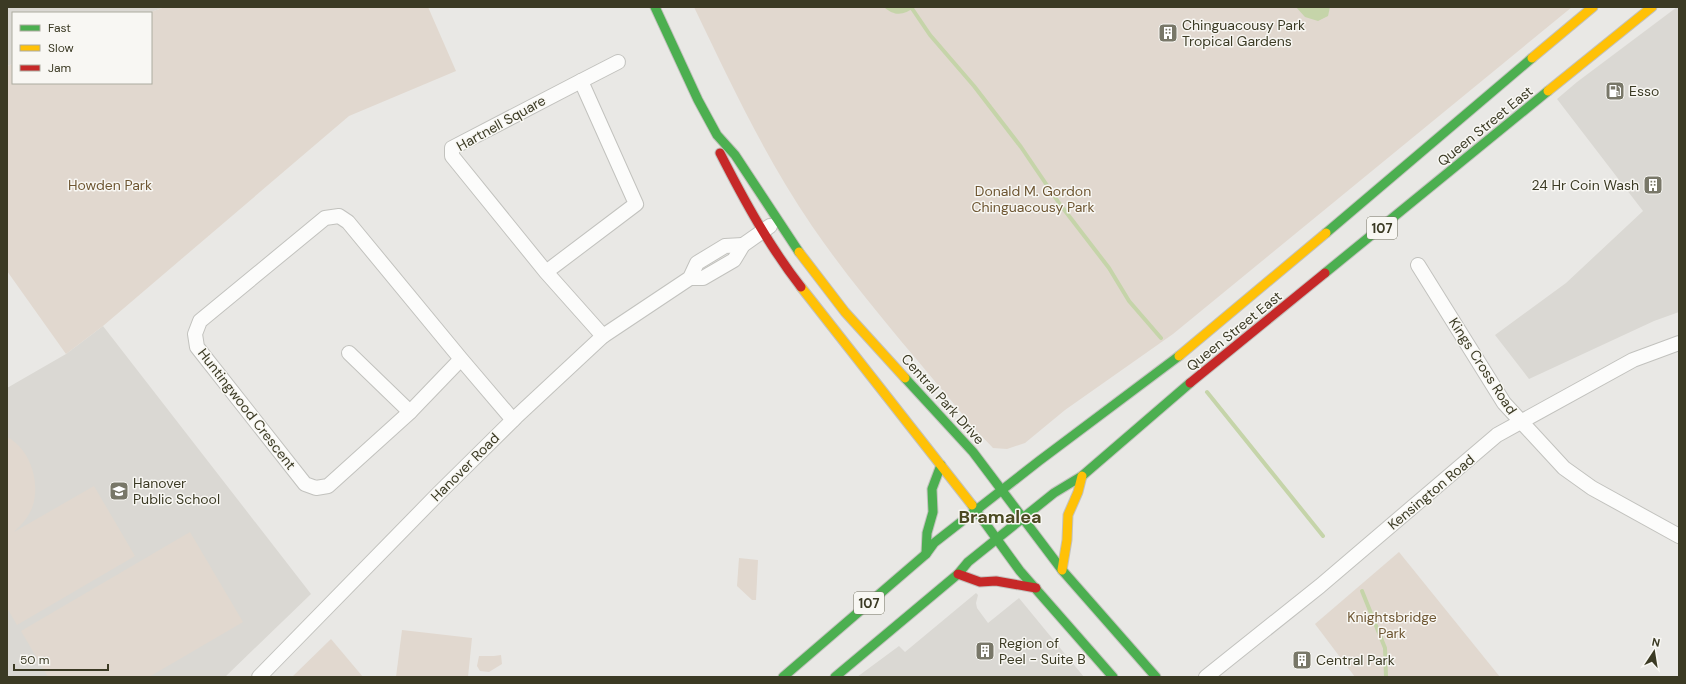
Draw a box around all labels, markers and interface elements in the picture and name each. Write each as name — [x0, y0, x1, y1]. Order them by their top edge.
legend — [12, 12, 152, 84]
place label: Chinguacousy Park Tropical Gardens — [1182, 16, 1305, 50]
text: Fast — [48, 20, 71, 36]
building icon: Chinguacousy Park Tropical Gardens — [1157, 22, 1179, 44]
text: Slow — [48, 40, 74, 56]
text: Jam — [48, 60, 71, 76]
fuel station icon: Esso — [1604, 80, 1626, 102]
street label: Queen Street East — [1434, 82, 1536, 170]
place label: Esso — [1629, 82, 1659, 100]
street label: Hartnell Square — [453, 91, 549, 155]
building icon: 24 Hr Coin Wash — [1642, 174, 1664, 196]
park label: Howden Park — [68, 176, 152, 194]
place label: 24 Hr Coin Wash — [1531, 176, 1639, 194]
park label: Donald M. Gordon Chinguacousy Park — [971, 182, 1095, 216]
road number: 107 — [1367, 217, 1397, 239]
street label: Queen Street East — [1183, 287, 1285, 375]
street label: Kings Cross Road — [1445, 314, 1521, 418]
street label: Huntingwood Crescent — [194, 345, 300, 473]
street label: Central Park Drive — [898, 350, 988, 448]
street label: Hanover Road — [427, 429, 503, 505]
street label: Kensington Road — [1384, 450, 1478, 534]
place label: Hanover Public School — [133, 474, 220, 508]
school or university icon: Hanover Public School — [108, 480, 130, 502]
district label: Bramalea — [958, 505, 1042, 529]
road number: 107 — [854, 592, 884, 614]
park label: Knightsbridge Park — [1347, 608, 1437, 642]
north arrow — [1634, 632, 1674, 672]
place label: Region of Peel - Suite B — [999, 634, 1086, 668]
text: N — [1651, 635, 1661, 650]
building icon: Region of Peel - Suite B — [974, 640, 996, 662]
scale bar — [14, 646, 108, 672]
building icon: Central Park — [1291, 649, 1313, 671]
place label: Central Park — [1316, 651, 1395, 669]
text: 50 m — [20, 652, 49, 668]

